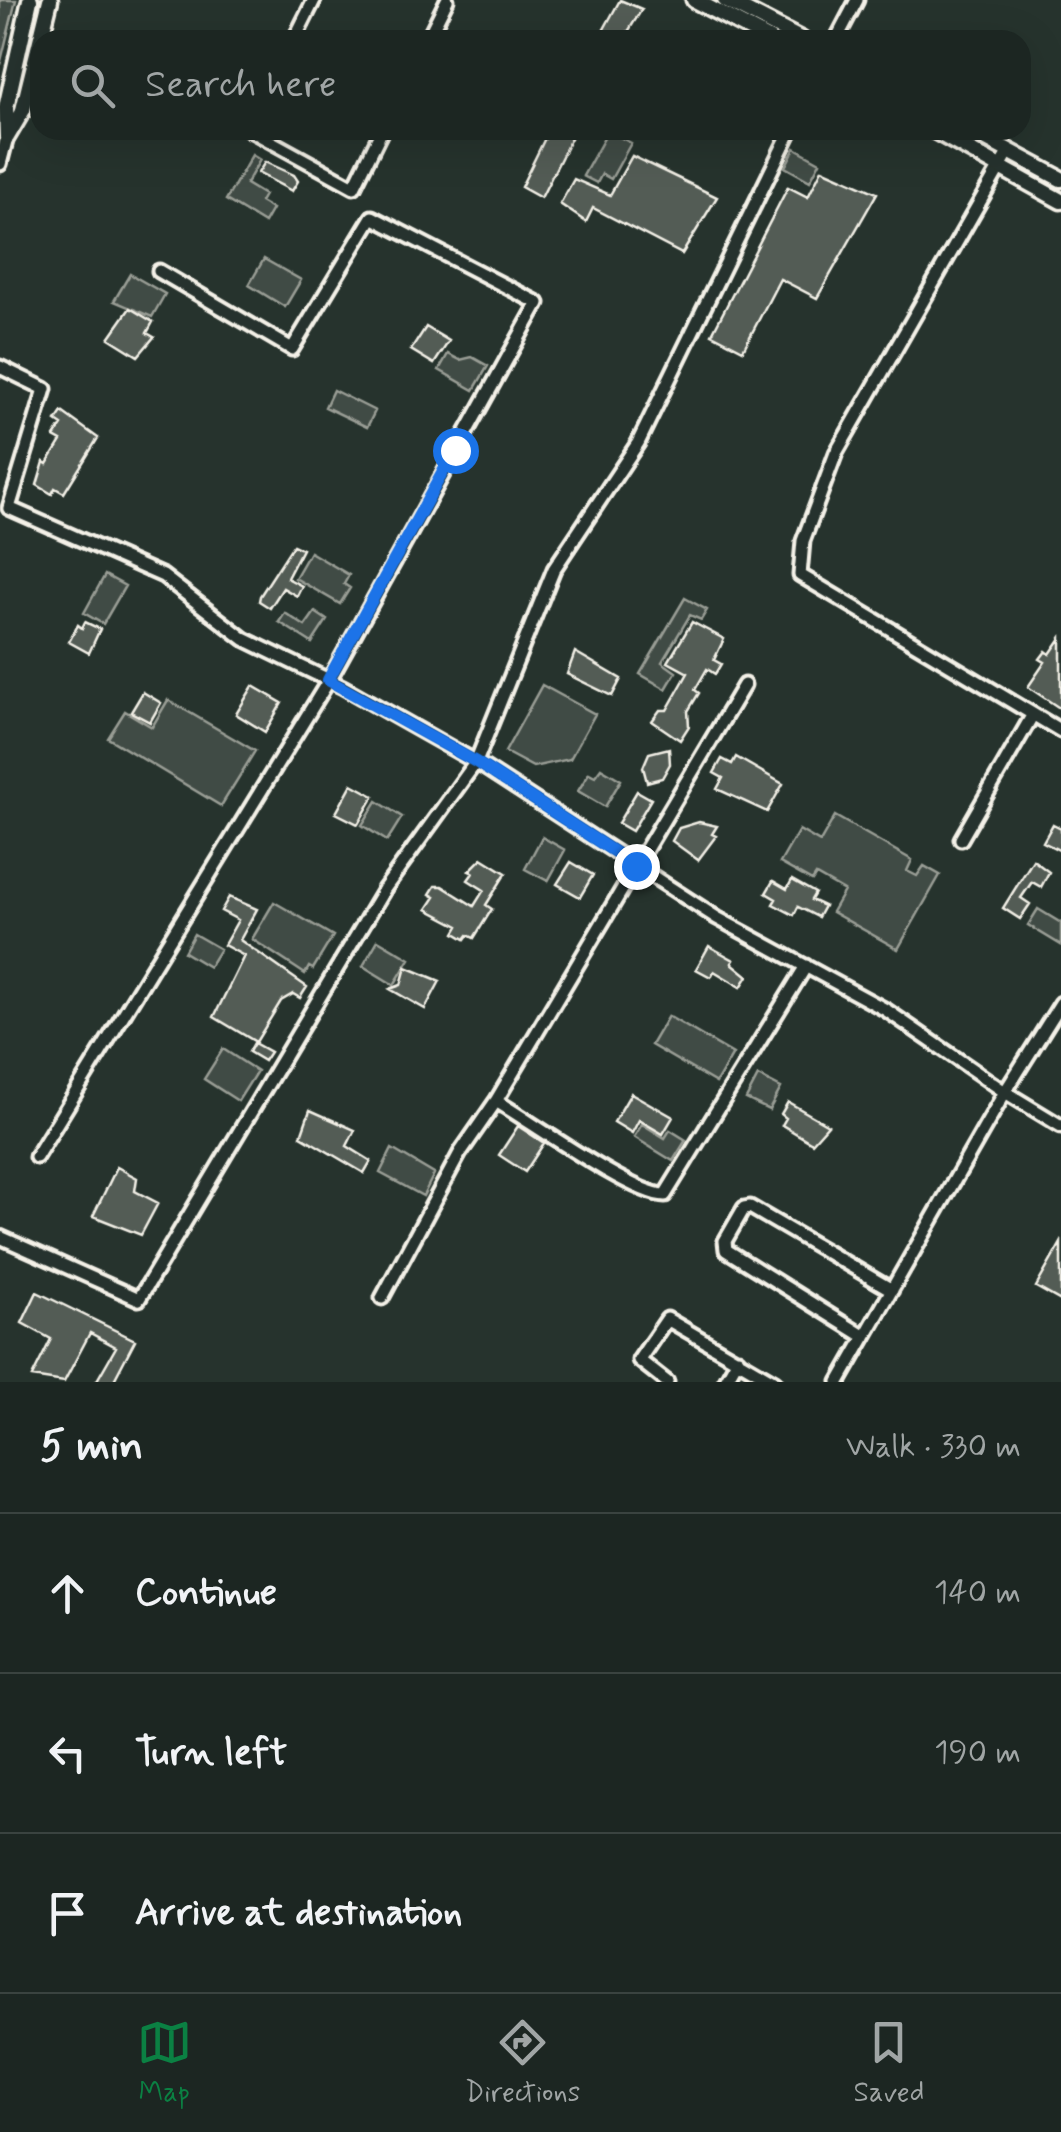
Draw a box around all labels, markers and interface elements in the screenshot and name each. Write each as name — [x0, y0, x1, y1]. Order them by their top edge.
search box — [30, 30, 1031, 140]
icon: search — [65, 58, 120, 113]
text: Search here — [145, 61, 336, 110]
route start — [433, 428, 479, 474]
route end — [614, 844, 660, 890]
text: 5 min — [40, 1420, 143, 1475]
text: Walk · 330 m — [846, 1426, 1021, 1468]
icon: ahead — [40, 1566, 95, 1621]
text: Continue — [135, 1569, 277, 1618]
text: 140 m — [934, 1572, 1021, 1614]
icon: left — [40, 1726, 95, 1781]
text: Turn left — [135, 1729, 287, 1778]
text: 190 m — [934, 1732, 1021, 1774]
icon: arrive — [40, 1886, 95, 1941]
text: Arrive at destination — [135, 1889, 462, 1938]
tab: Map — [137, 2015, 192, 2112]
tab: Directions — [465, 2015, 580, 2112]
tab: Saved — [854, 2015, 924, 2112]

